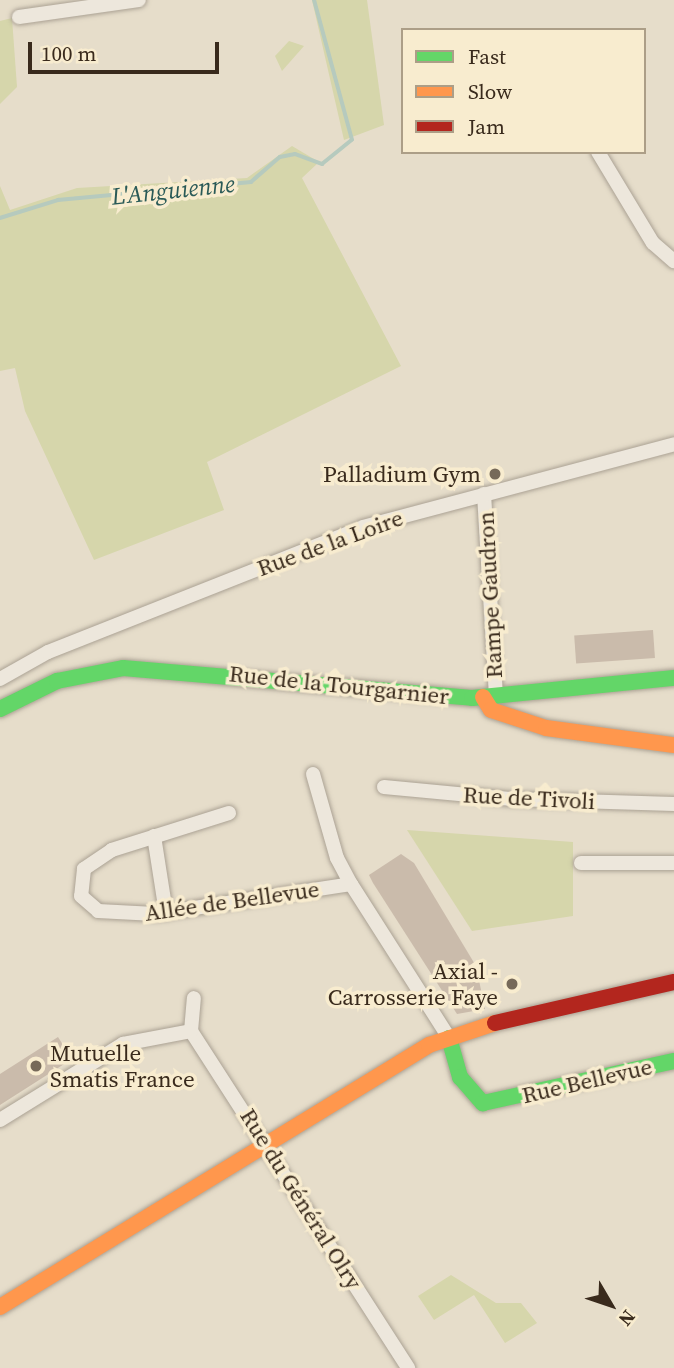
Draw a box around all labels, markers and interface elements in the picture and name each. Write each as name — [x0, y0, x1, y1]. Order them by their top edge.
scale bar — [32, 28, 222, 72]
legend — [401, 28, 646, 154]
text: 100 m — [41, 39, 96, 68]
text: Fast — [468, 42, 506, 71]
text: Slow — [468, 77, 512, 106]
text: Jam — [468, 112, 505, 141]
water label: L'Anguienne — [110, 169, 236, 211]
place label: Palladium Gym — [323, 460, 481, 488]
marker: Palladium Gym — [487, 466, 503, 482]
street label: Rue de la Loire — [253, 504, 407, 582]
street label: Rampe Gaudron — [472, 511, 508, 679]
street label: Rue de la Tourgarnier — [227, 660, 451, 710]
street label: Rue de Tivoli — [462, 781, 596, 815]
street label: Allée de Bellevue — [143, 875, 321, 927]
place label: Axial - Carrosserie Faye — [328, 957, 498, 1011]
marker: Axial - Carrosserie Faye — [504, 976, 520, 992]
place label: Mutuelle Smatis France — [50, 1039, 195, 1093]
street label: Rue Bellevue — [519, 1053, 655, 1109]
marker: Mutuelle Smatis France — [28, 1058, 44, 1074]
street label: Rue du Général Olry — [234, 1104, 368, 1294]
north arrow — [576, 1270, 646, 1340]
text: N — [613, 1305, 642, 1332]

